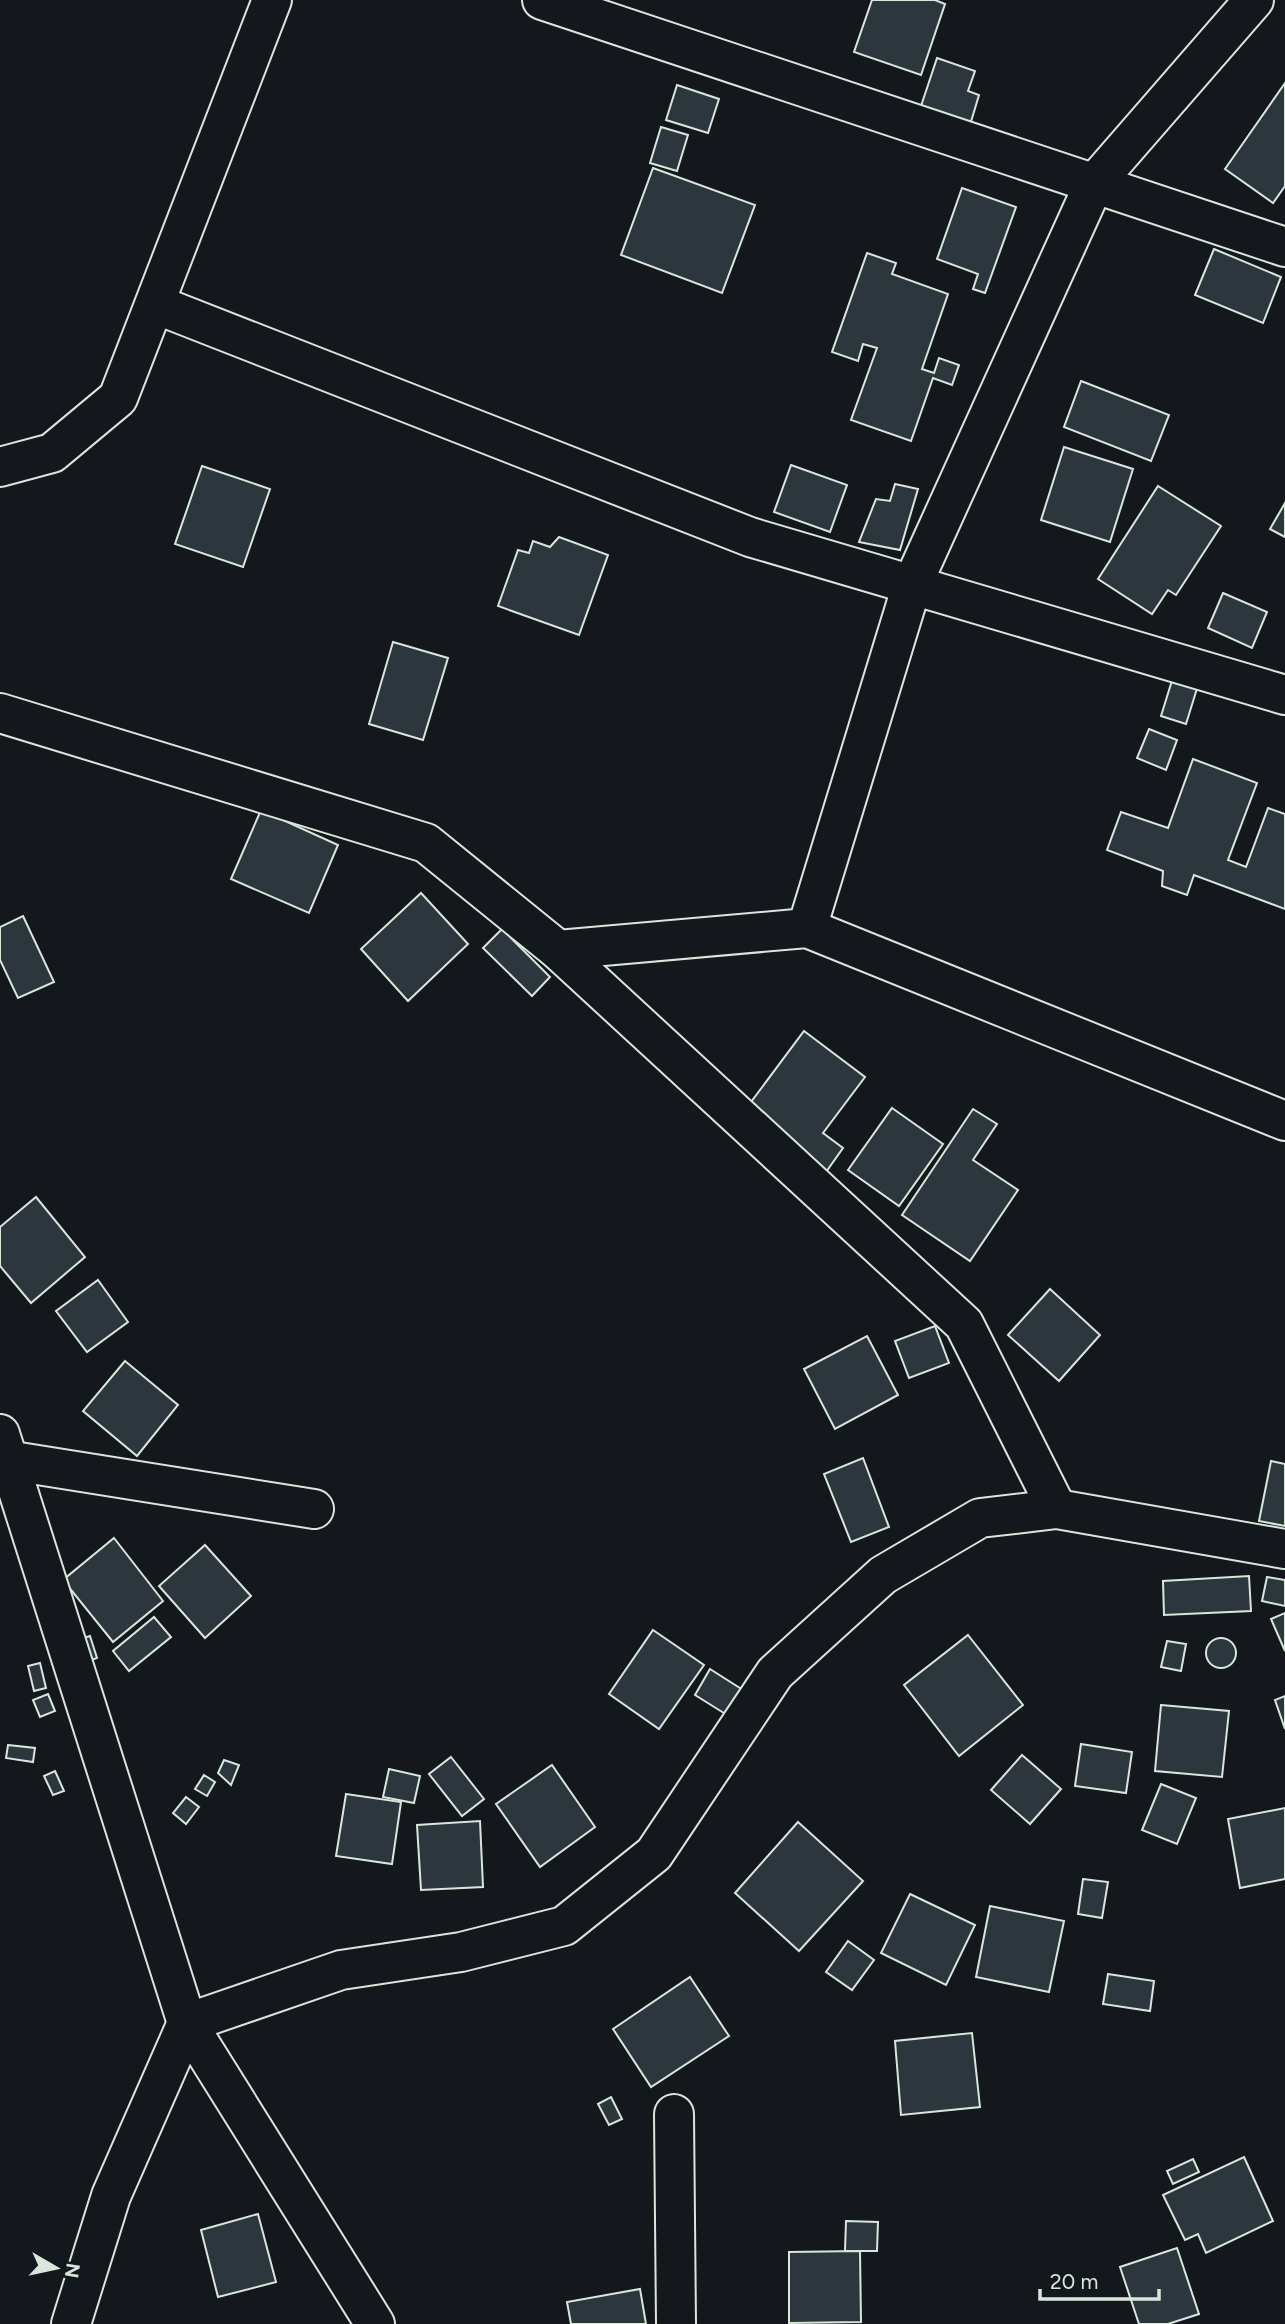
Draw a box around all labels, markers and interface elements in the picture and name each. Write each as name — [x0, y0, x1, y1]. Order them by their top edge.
north arrow — [21, 2233, 91, 2303]
scale bar — [1040, 2258, 1159, 2302]
text: N — [60, 2262, 85, 2280]
text: 20 m — [1050, 2269, 1098, 2294]

